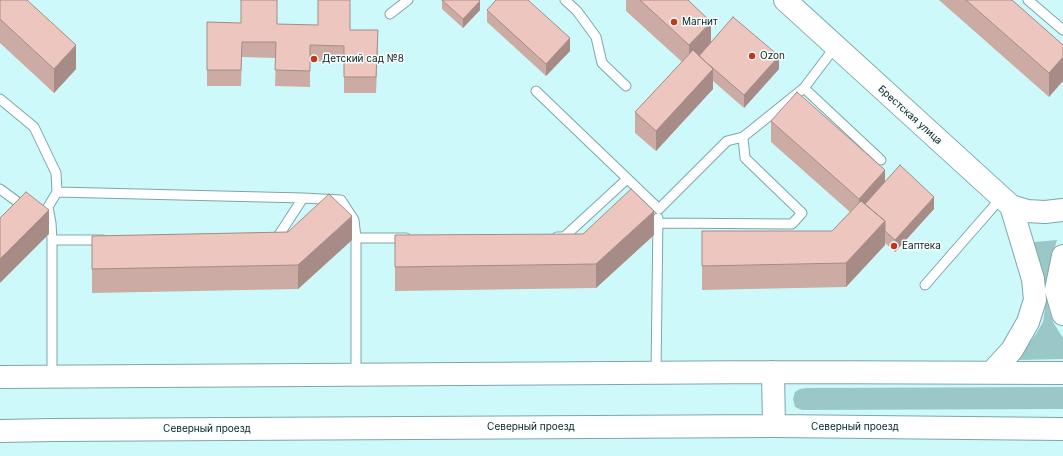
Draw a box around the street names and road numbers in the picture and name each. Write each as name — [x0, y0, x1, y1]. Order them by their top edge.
street label: Брестская улица — [875, 83, 945, 147]
street label: Северный проезд — [487, 421, 575, 433]
street label: Северный проезд — [811, 421, 899, 433]
street label: Северный проезд — [163, 423, 251, 435]

